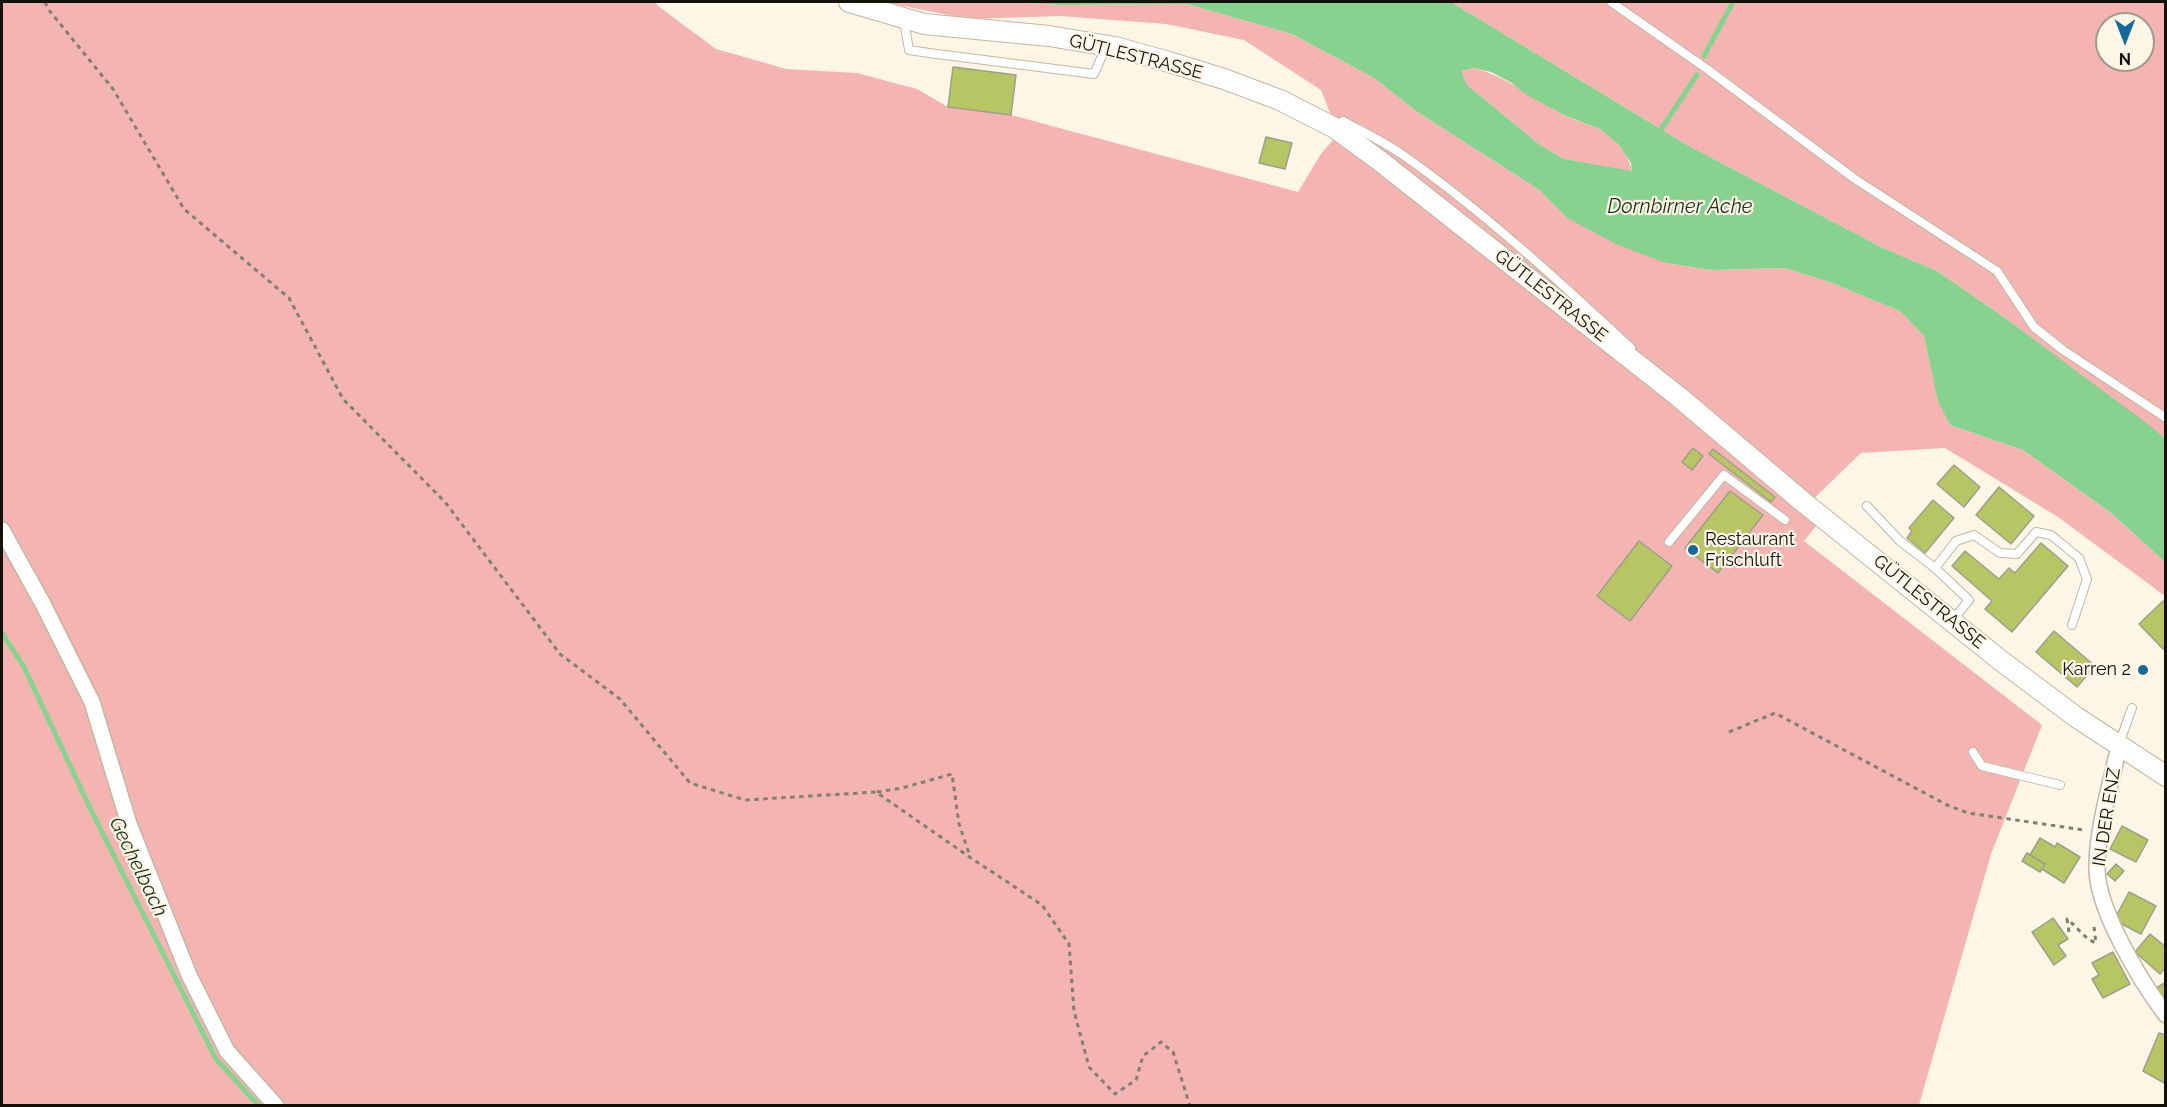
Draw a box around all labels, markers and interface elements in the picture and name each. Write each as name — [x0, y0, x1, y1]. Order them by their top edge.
north arrow — [2095, 12, 2155, 72]
street label: GÜTLESTRASSE — [1067, 30, 1205, 84]
text: N — [2119, 49, 2131, 68]
water label: Dornbirner Ache — [1607, 195, 1753, 219]
street label: GÜTLESTRASSE — [1490, 245, 1612, 347]
place label: Restaurant Frischluft — [1705, 529, 1795, 572]
marker: Restaurant Frischluft — [1686, 543, 1700, 557]
street label: GÜTLESTRASSE — [1869, 550, 1989, 654]
place label: Karren 2 — [2062, 659, 2131, 681]
marker: Karren 2 — [2136, 663, 2150, 677]
street label: IN DER ENZ — [2089, 766, 2125, 868]
water label: Gechelbach — [104, 813, 172, 921]

